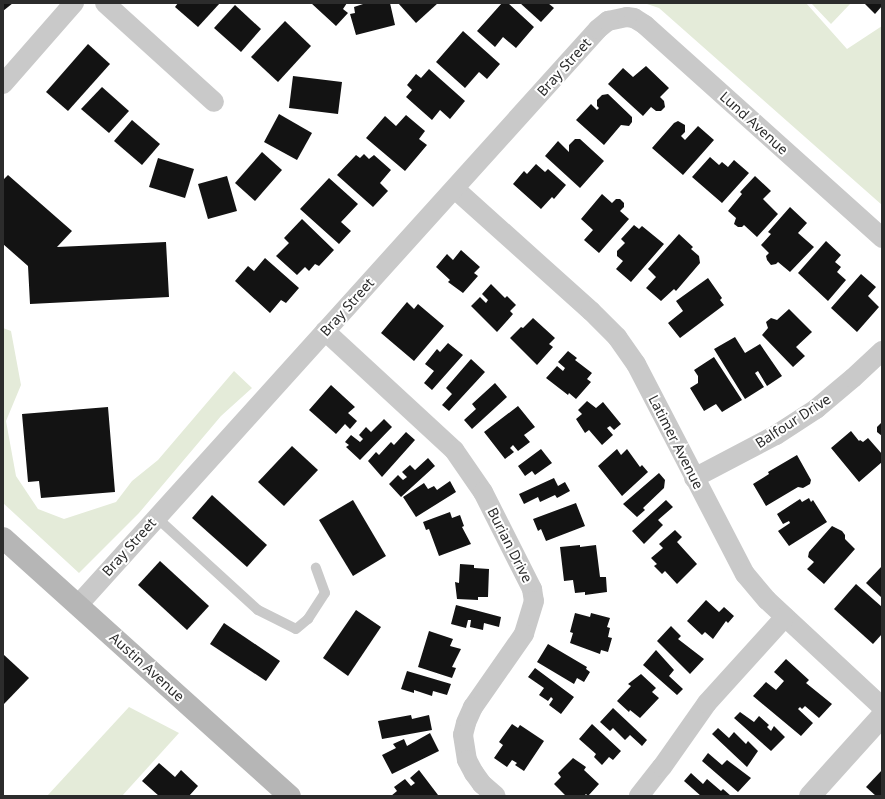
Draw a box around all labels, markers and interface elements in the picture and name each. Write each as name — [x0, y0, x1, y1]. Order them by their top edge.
street label: Bray Street — [534, 35, 594, 99]
street label: Lund Avenue — [716, 88, 792, 158]
street label: Bray Street — [317, 275, 377, 339]
street label: Balfour Drive — [752, 390, 834, 452]
street label: Latimer Avenue — [645, 392, 707, 492]
street label: Burian Drive — [484, 505, 536, 585]
street label: Bray Street — [99, 515, 159, 579]
street label: Austin Avenue — [106, 629, 188, 705]

